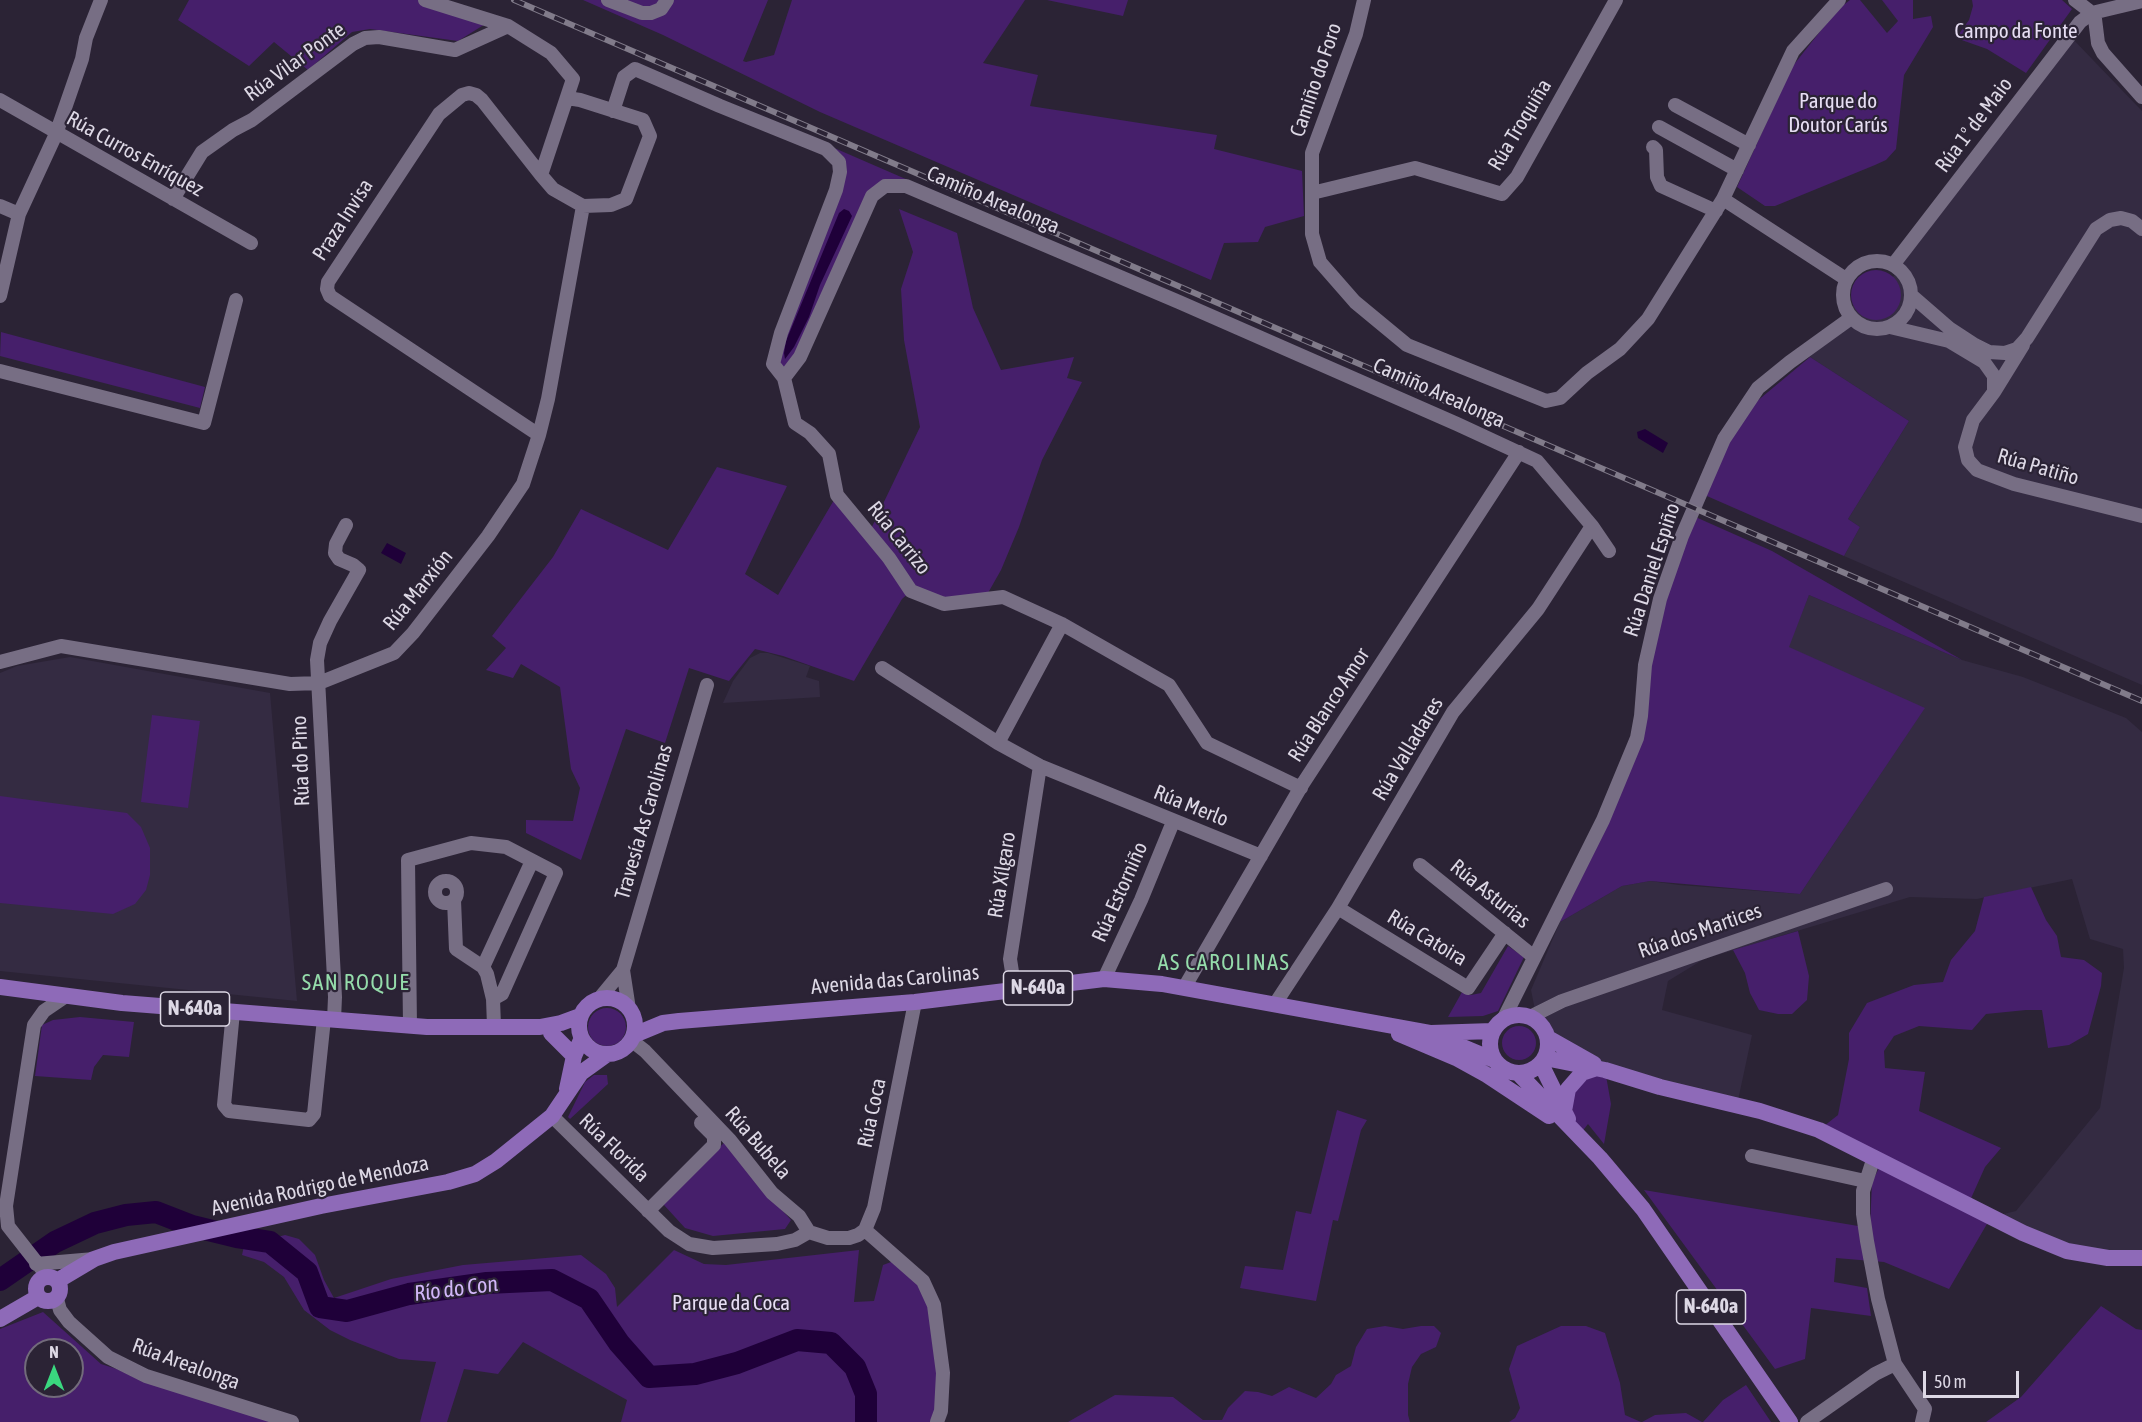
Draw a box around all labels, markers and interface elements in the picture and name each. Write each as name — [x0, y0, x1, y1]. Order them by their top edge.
street label: Rúa Vilar Ponte — [240, 17, 350, 107]
park label: Campo da Fonte — [1954, 18, 2078, 44]
street label: Camiño do Foro — [1285, 20, 1347, 140]
street label: Rúa 1º de Maio — [1930, 72, 2018, 178]
street label: Rúa Troquiña — [1483, 75, 1557, 175]
park label: Parque do Doutor Carús — [1788, 88, 1888, 138]
street label: Rúa Curros Enríquez — [62, 106, 208, 202]
street label: Camiño Arealonga — [923, 161, 1063, 239]
street label: Praza Invisa — [307, 174, 379, 266]
street label: Camiño Arealonga — [1369, 353, 1509, 433]
street label: Rúa Patiño — [1994, 443, 2082, 491]
street label: Rúa Carrizo — [862, 496, 936, 580]
street label: Rúa Daniel Espiño — [1619, 500, 1685, 640]
street label: Rúa Marxión — [378, 545, 458, 635]
street label: Rúa Blanco Amor — [1283, 643, 1375, 767]
street label: Rúa Valladares — [1367, 693, 1449, 805]
street label: Rúa do Pino — [287, 715, 315, 807]
street label: Travesía As Carolinas — [610, 742, 678, 902]
street label: Rúa Merlo — [1150, 780, 1232, 832]
street label: Rúa Xílgaro — [983, 830, 1021, 920]
street label: Rúa Estorniño — [1087, 838, 1153, 946]
street label: Rúa Asturias — [1445, 854, 1535, 934]
street label: Rúa dos Martices — [1635, 898, 1765, 964]
street label: Rúa Catoira — [1383, 904, 1471, 972]
district label: AS CAROLINAS — [1158, 950, 1290, 976]
street label: Avenida das Carolinas — [810, 960, 980, 1000]
district label: SAN ROQUE — [302, 970, 410, 996]
road number: N-640a — [1004, 971, 1072, 1005]
road number: N-640a — [160, 992, 230, 1026]
street label: Rúa Coca — [852, 1076, 892, 1150]
street label: Rúa Bubela — [720, 1101, 796, 1185]
street label: Rúa Florida — [574, 1108, 654, 1188]
street label: Avenida Rodrigo de Mendoza — [209, 1151, 431, 1221]
water label: Río do Con — [413, 1271, 499, 1307]
park label: Parque da Coca — [672, 1290, 790, 1316]
road number: N-640a — [1676, 1290, 1746, 1324]
street label: Rúa Arealonga — [129, 1333, 243, 1395]
north arrow — [24, 1338, 84, 1398]
text: N — [49, 1343, 59, 1361]
scale bar — [1926, 1359, 2022, 1397]
text: 50 m — [1934, 1371, 1966, 1392]

